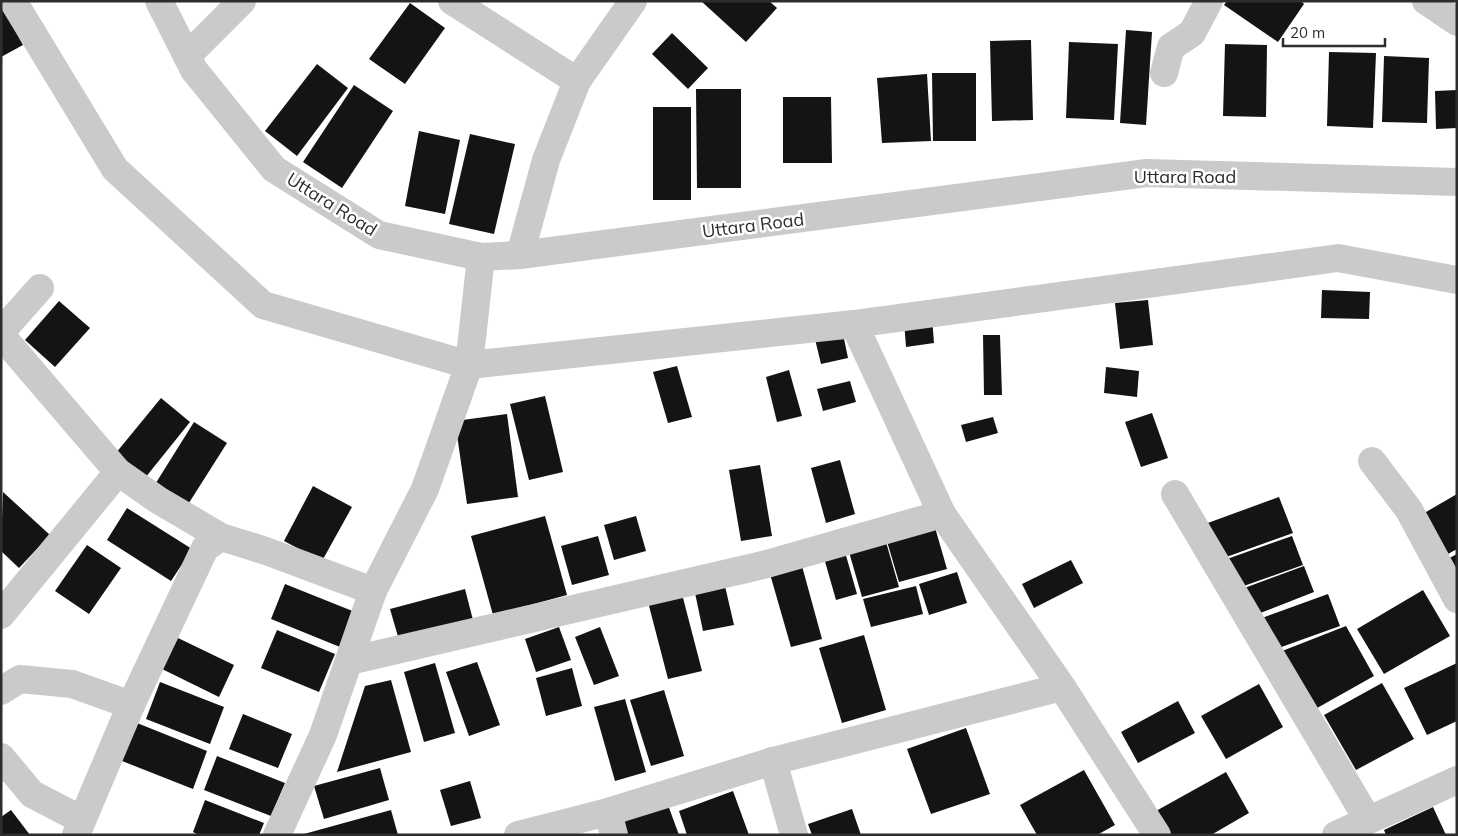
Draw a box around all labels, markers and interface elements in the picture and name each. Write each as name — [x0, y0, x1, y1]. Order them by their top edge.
scale bar — [1283, 15, 1386, 47]
text: 20 m — [1290, 23, 1325, 42]
street label: Uttara Road — [1134, 165, 1236, 188]
street label: Uttara Road — [282, 167, 382, 241]
street label: Uttara Road — [701, 207, 805, 243]

